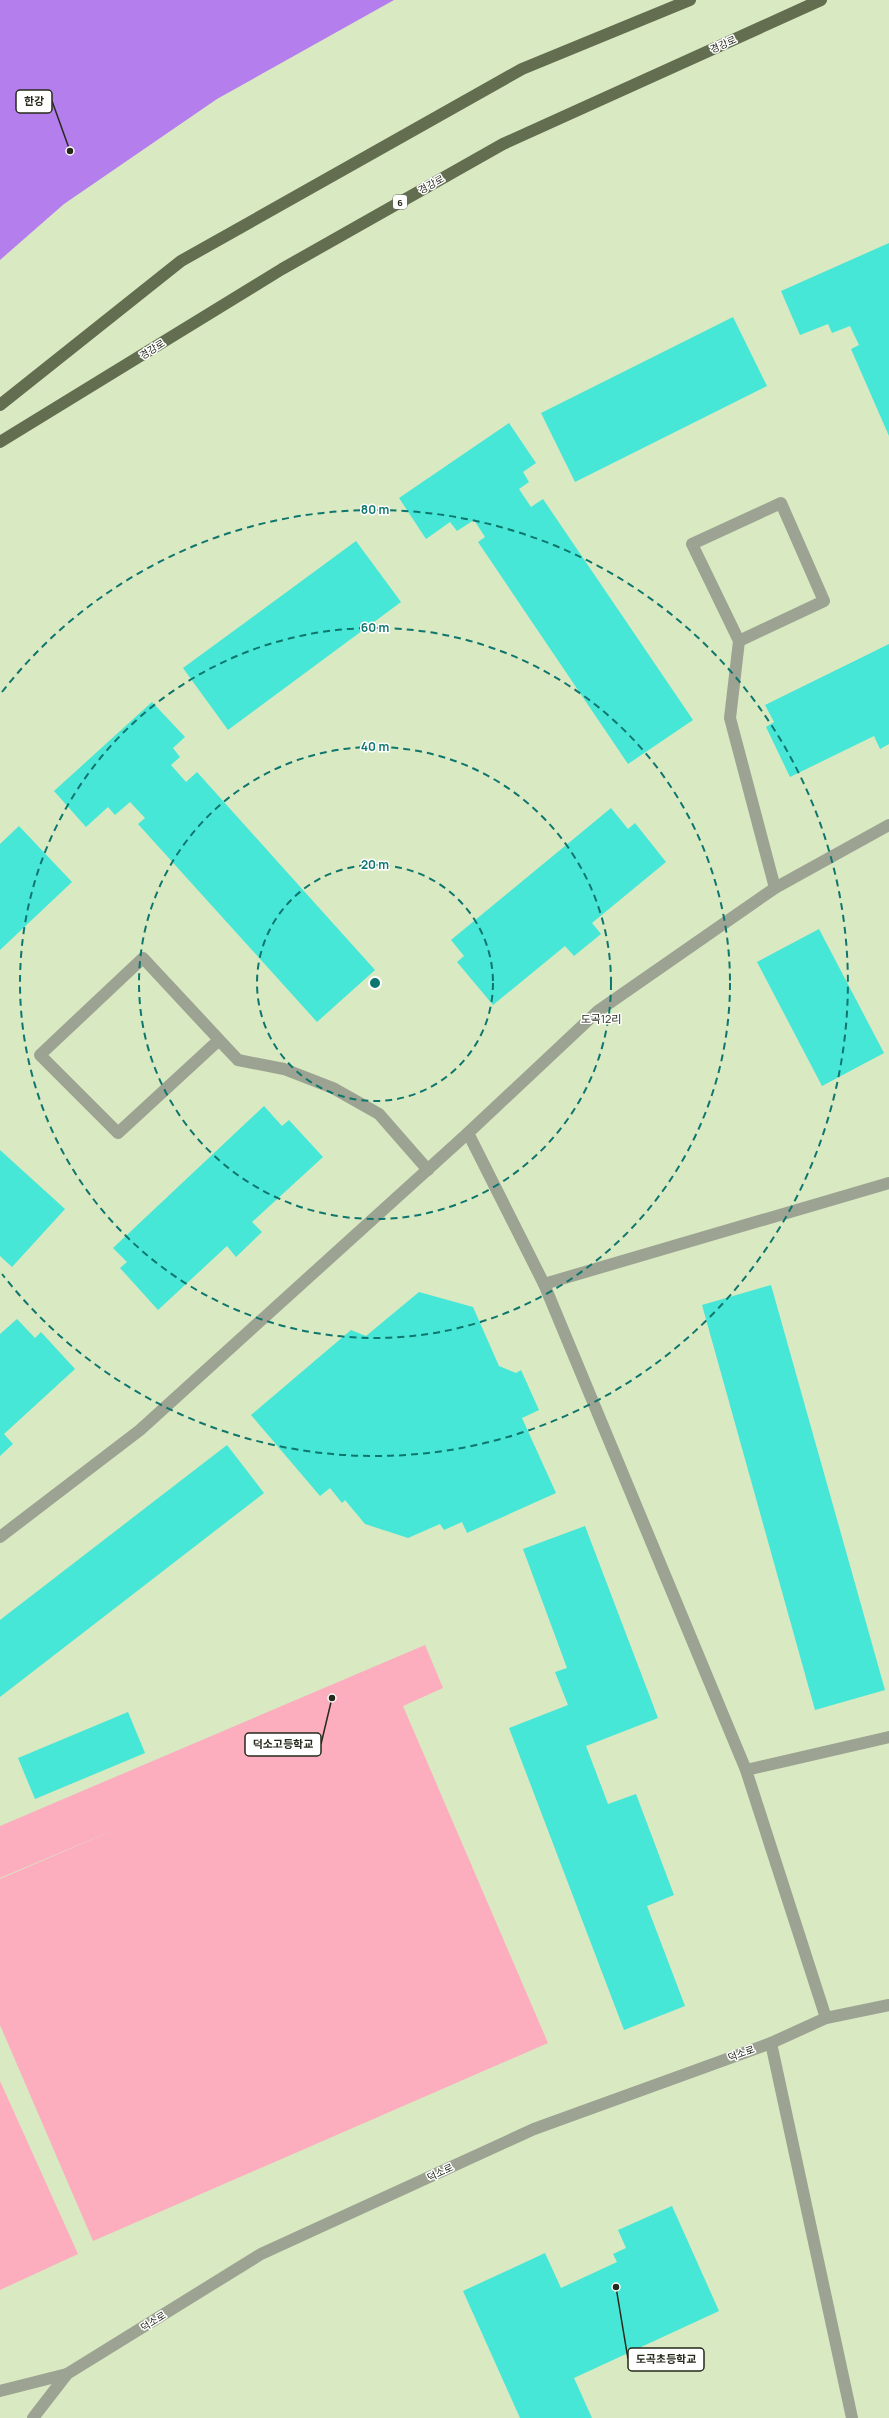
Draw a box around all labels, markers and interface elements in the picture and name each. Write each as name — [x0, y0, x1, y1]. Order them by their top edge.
street label: 경강로 — [708, 32, 738, 56]
callout: 한강 — [16, 90, 52, 113]
text: 한강 — [24, 93, 44, 108]
street label: 경강로 — [416, 171, 446, 197]
road number: 6 — [393, 195, 407, 209]
street label: 경강로 — [137, 336, 167, 362]
text: 80 m — [361, 501, 389, 518]
text: 60 m — [361, 619, 389, 636]
text: 40 m — [361, 738, 389, 755]
text: 20 m — [361, 856, 389, 873]
centre of rings — [368, 976, 382, 990]
district label: 도곡12리 — [581, 1011, 621, 1026]
callout: 덕소고등학교 — [245, 1733, 321, 1756]
text: 덕소고등학교 — [253, 1736, 313, 1751]
street label: 덕소로 — [726, 2042, 756, 2064]
street label: 덕소로 — [425, 2160, 455, 2184]
street label: 덕소로 — [138, 2308, 168, 2334]
callout: 도곡초등학교 — [628, 2348, 704, 2371]
text: 도곡초등학교 — [636, 2351, 696, 2366]

